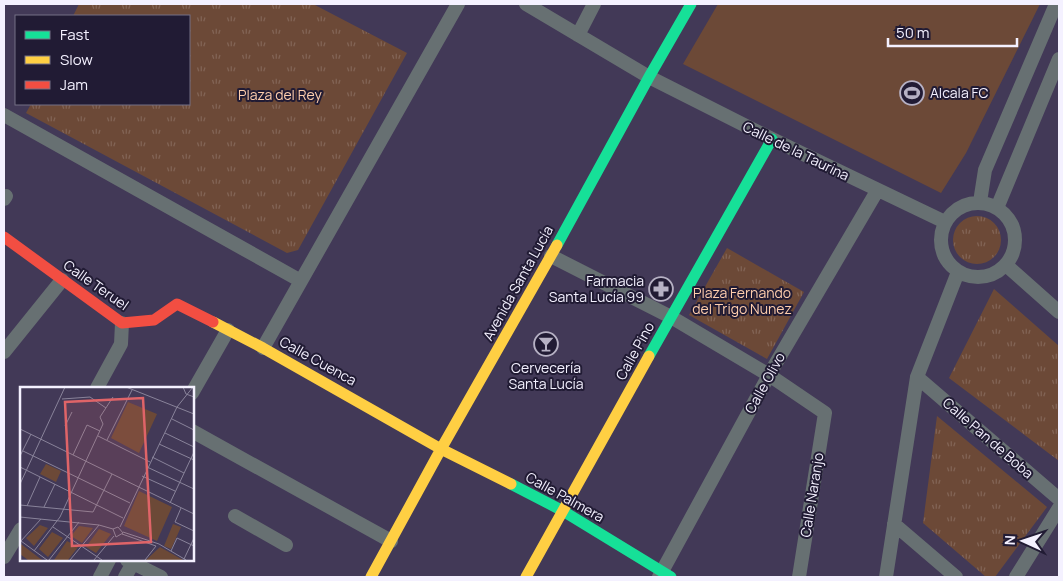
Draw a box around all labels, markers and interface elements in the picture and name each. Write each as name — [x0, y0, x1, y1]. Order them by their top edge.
legend — [15, 15, 190, 105]
scale bar — [888, 15, 1017, 47]
text: 50 m — [896, 22, 930, 43]
text: Fast — [60, 24, 89, 45]
text: Slow — [60, 49, 93, 70]
text: Jam — [60, 74, 88, 95]
sports icon: Alcala FC — [899, 80, 925, 106]
place label: Alcala FC — [930, 83, 989, 102]
park label: Plaza del Rey — [238, 85, 323, 104]
street label: Calle de la Taurina — [740, 117, 853, 185]
street label: Avenida Santa Lucía — [478, 222, 557, 344]
street label: Calle Teruel — [60, 255, 133, 314]
place label: Farmacia Santa Lucía 99 — [549, 271, 644, 306]
pharmacy icon: Farmacia Santa Lucía 99 — [648, 276, 674, 302]
park label: Plaza Fernando del Trigo Nunez — [692, 283, 792, 318]
street label: Calle Pino — [611, 318, 658, 383]
bar icon: Cervecería Santa Lucía — [533, 331, 559, 357]
street label: Calle Cuenca — [276, 332, 360, 390]
street label: Calle Olivo — [740, 349, 789, 417]
place label: Cervecería Santa Lucía — [509, 358, 583, 393]
inset map — [20, 387, 194, 561]
street label: Calle Pan de Boba — [939, 393, 1038, 482]
street label: Calle Naranjo — [795, 451, 828, 539]
street label: Calle Palmera — [523, 467, 608, 526]
north arrow — [998, 516, 1048, 566]
text: N — [1000, 535, 1019, 546]

